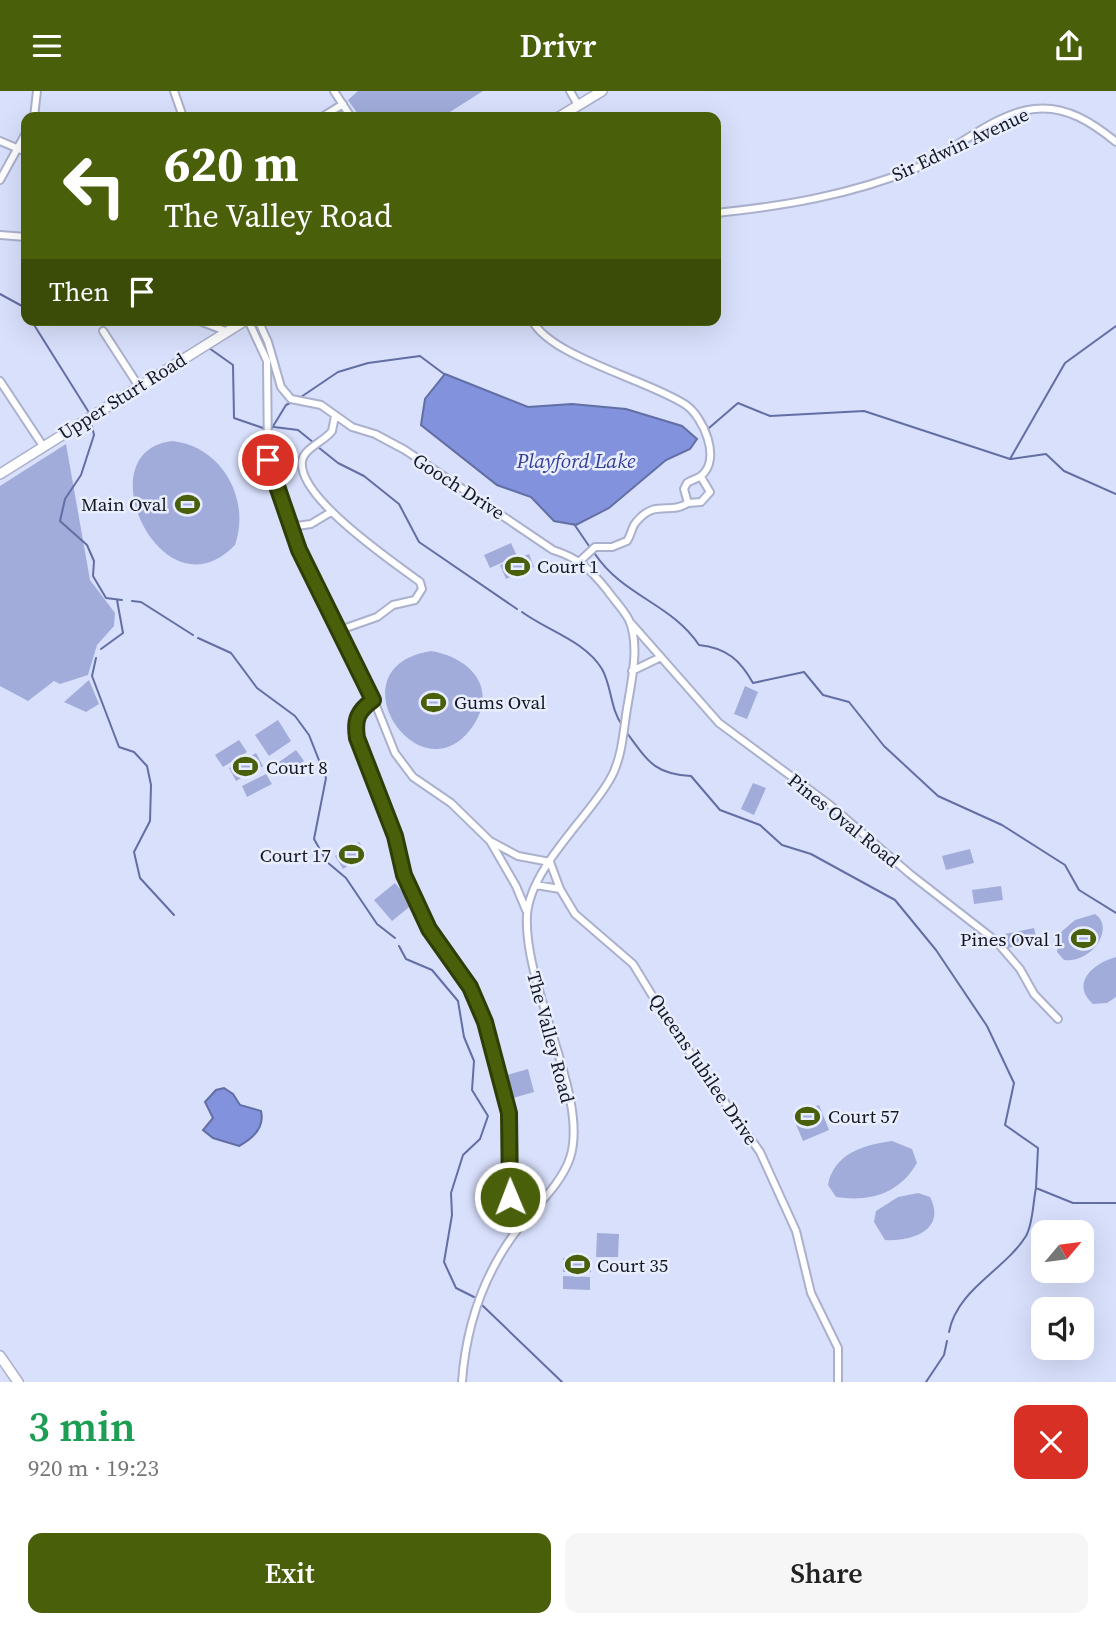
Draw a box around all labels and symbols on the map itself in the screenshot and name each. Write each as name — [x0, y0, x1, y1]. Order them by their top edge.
street label: Sir Edwin Avenue — [887, 101, 1033, 187]
street label: Upper Sturt Road — [53, 346, 191, 446]
pin — [238, 430, 298, 490]
water label: Playford Lake — [515, 446, 636, 475]
street label: Gooch Drive — [408, 447, 510, 525]
sports icon: Main Oval — [173, 490, 201, 518]
place label: Main Oval — [81, 491, 167, 517]
sports icon: Court 1 — [503, 552, 531, 580]
place label: Court 1 — [537, 553, 599, 579]
sports icon: Gums Oval — [420, 688, 448, 716]
place label: Gums Oval — [454, 689, 546, 715]
sports icon: Court 8 — [232, 753, 260, 781]
place label: Court 8 — [266, 754, 328, 780]
street label: Pines Oval Road — [783, 767, 905, 873]
sports icon: Court 17 — [337, 841, 365, 869]
place label: Court 17 — [260, 842, 331, 868]
sports icon: Pines Oval 1 — [1069, 925, 1097, 953]
place label: Pines Oval 1 — [960, 926, 1063, 952]
street label: The Valley Road — [521, 968, 581, 1106]
street label: Queens Jubilee Drive — [644, 988, 764, 1150]
sports icon: Court 57 — [794, 1102, 822, 1130]
place label: Court 57 — [828, 1103, 899, 1129]
position arrow — [473, 1160, 547, 1234]
north arrow — [1031, 1220, 1094, 1283]
sports icon: Court 35 — [563, 1251, 591, 1279]
place label: Court 35 — [597, 1252, 668, 1278]

